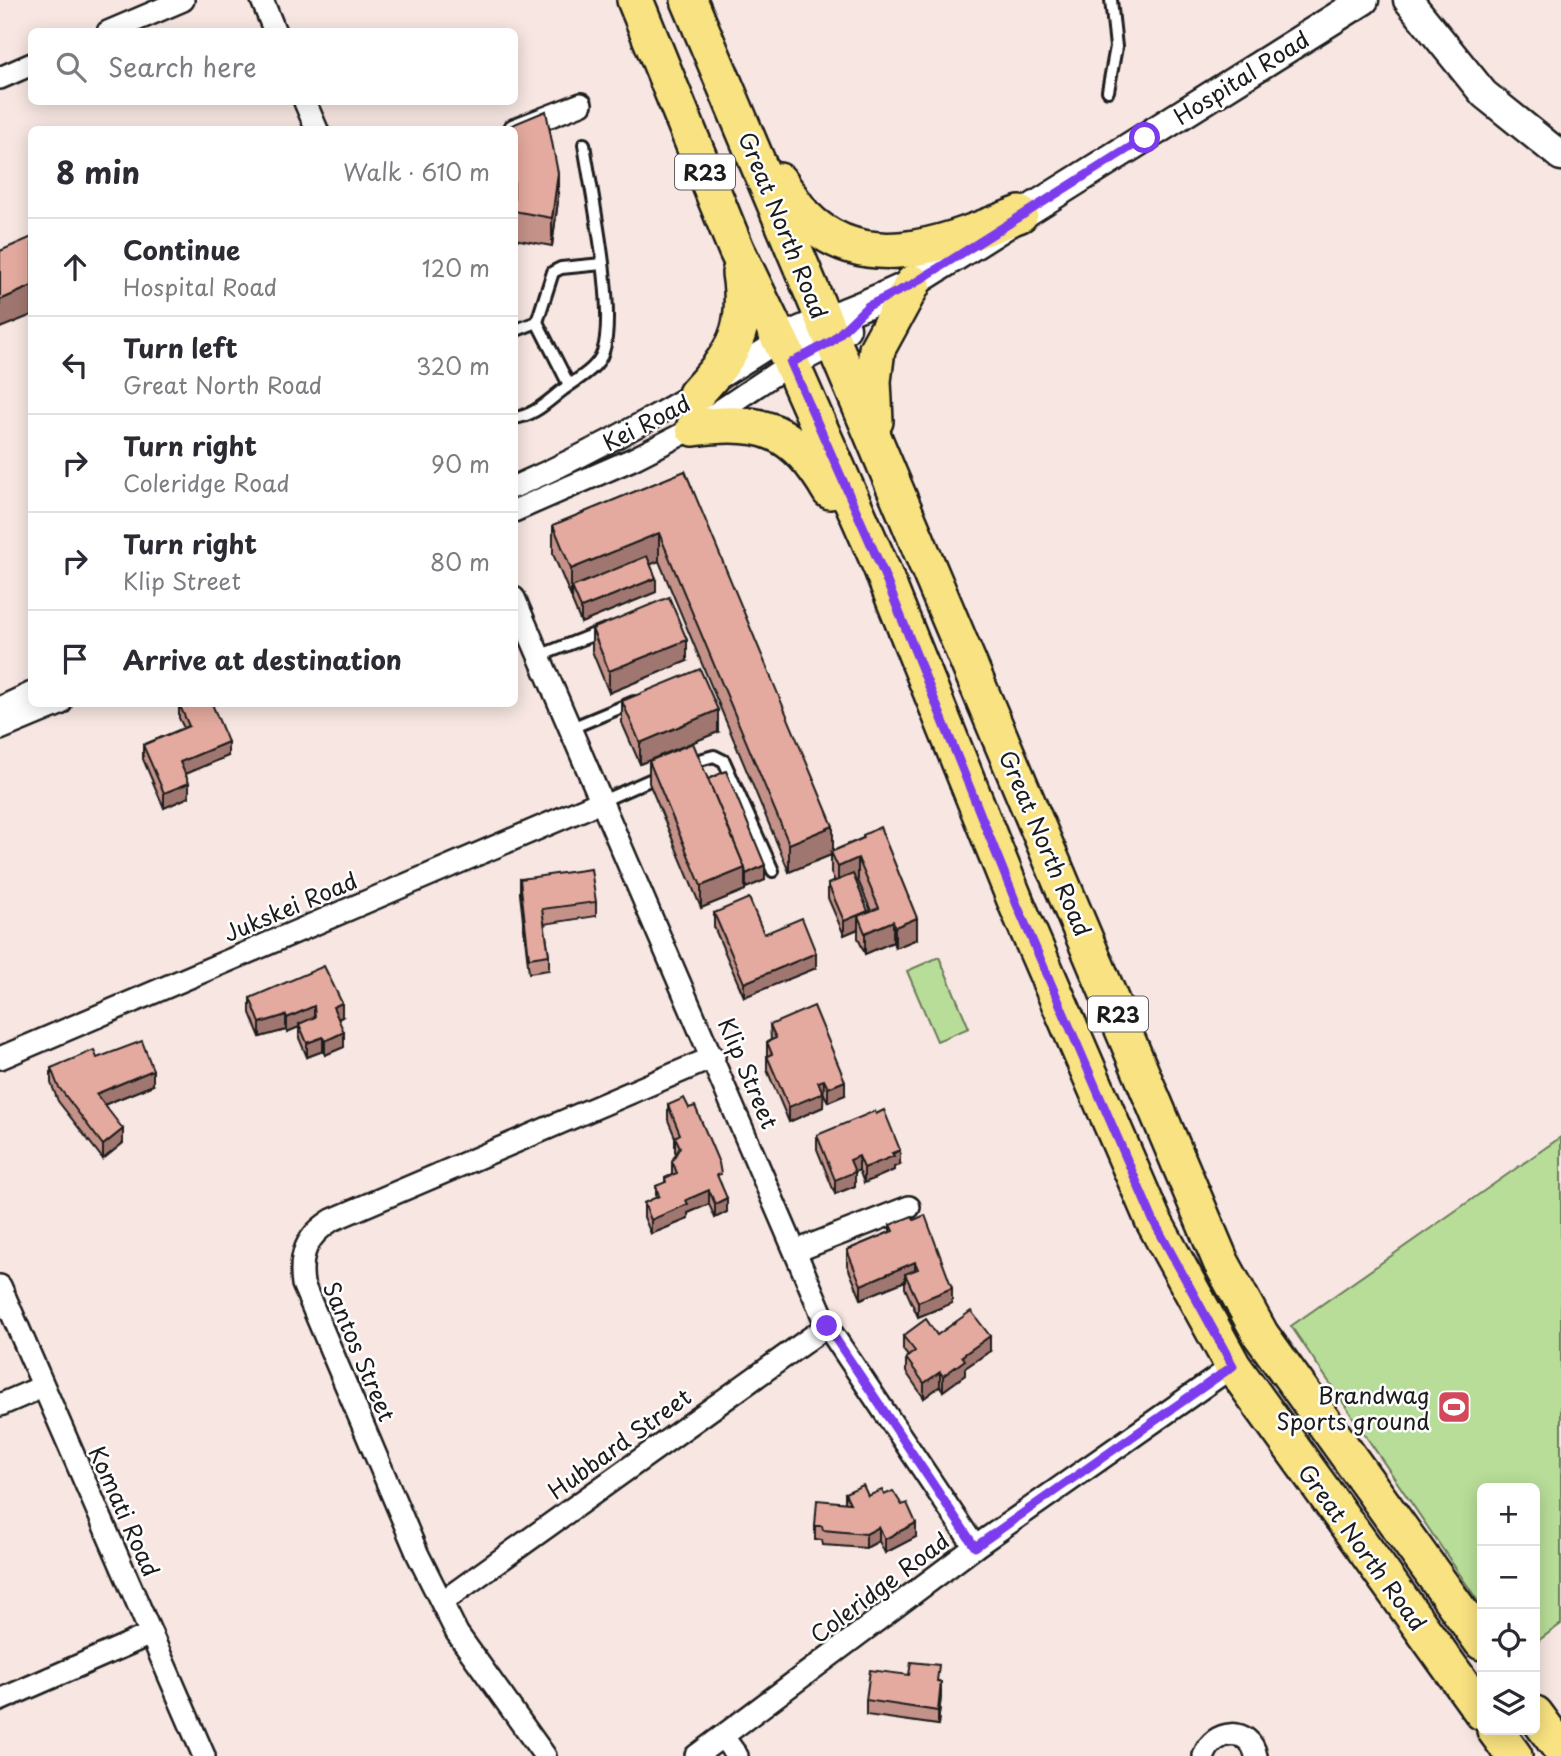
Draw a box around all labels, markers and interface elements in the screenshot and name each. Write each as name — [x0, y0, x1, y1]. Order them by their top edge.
street label: Hospital Road — [1166, 21, 1316, 133]
search box — [28, 28, 518, 105]
text: Search here — [108, 47, 257, 86]
icon: search — [52, 48, 90, 86]
route start — [1129, 122, 1160, 153]
street label: Great North Road — [730, 126, 838, 324]
text: 8 min — [56, 149, 140, 194]
text: Walk · 610 m — [343, 154, 490, 189]
road number: R23 — [675, 154, 735, 190]
text: Continue — [123, 230, 240, 269]
icon: ahead — [56, 248, 94, 286]
text: 120 m — [422, 250, 490, 285]
text: Hospital Road — [123, 269, 277, 304]
text: Turn left — [123, 328, 238, 367]
icon: left — [56, 346, 94, 384]
text: 320 m — [416, 348, 490, 383]
text: Great North Road — [123, 367, 322, 402]
street label: Kei Road — [596, 385, 696, 459]
text: Turn right — [123, 426, 257, 465]
icon: right — [56, 444, 94, 482]
text: 90 m — [431, 446, 490, 481]
text: Coleridge Road — [123, 465, 290, 500]
text: Turn right — [123, 524, 257, 563]
icon: right — [56, 542, 94, 580]
text: 80 m — [430, 544, 490, 579]
text: Klip Street — [123, 563, 241, 598]
icon: arrive — [56, 640, 94, 678]
text: Arrive at destination — [123, 640, 402, 679]
street label: Great North Road — [991, 744, 1101, 942]
street label: Jukskei Road — [218, 862, 362, 950]
road number: R23 — [1088, 996, 1148, 1032]
street label: Klip Street — [710, 1012, 788, 1134]
street label: Santos Street — [315, 1276, 405, 1426]
route end — [811, 1310, 842, 1341]
place label: Brandwag Sports ground — [1276, 1377, 1430, 1438]
street label: Hubbard Street — [540, 1379, 698, 1507]
sports icon: Brandwag Sports ground — [1435, 1388, 1473, 1426]
street label: Komati Road — [81, 1440, 169, 1582]
street label: Great North Road — [1290, 1456, 1436, 1638]
map controls — [1477, 1483, 1540, 1735]
button: + — [1477, 1483, 1540, 1546]
street label: Coleridge Road — [802, 1523, 956, 1651]
button: − — [1477, 1546, 1540, 1609]
button: locate — [1477, 1609, 1540, 1672]
button: layers — [1477, 1672, 1540, 1735]

